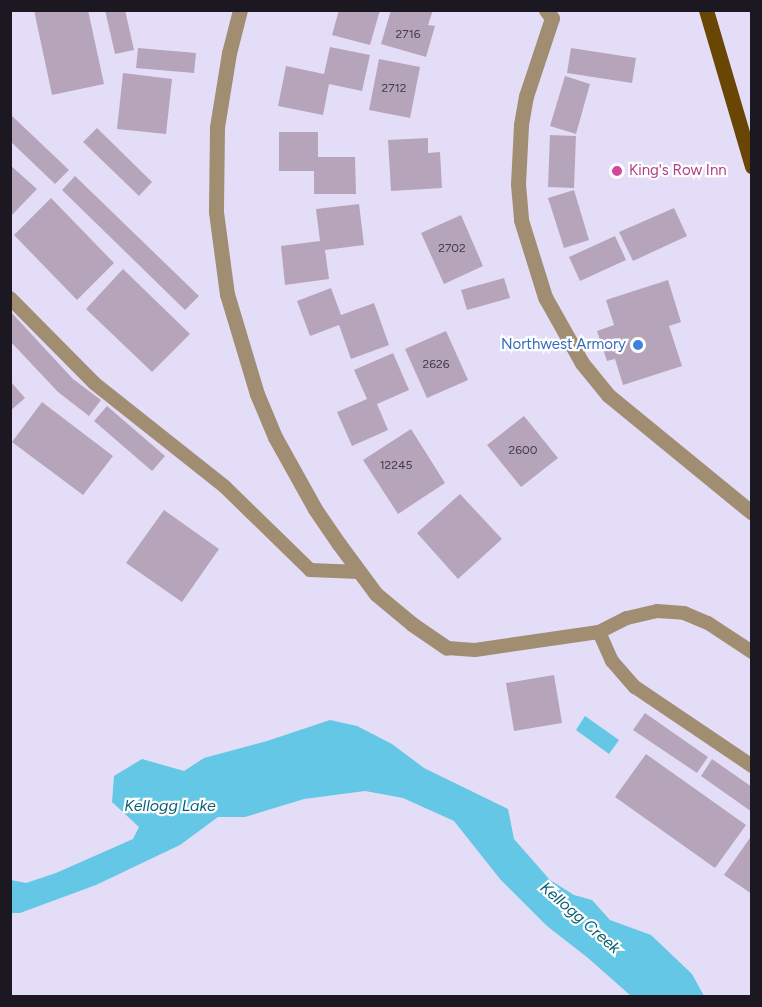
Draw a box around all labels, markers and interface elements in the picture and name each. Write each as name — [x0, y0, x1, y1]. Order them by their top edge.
house number: 2716 — [396, 28, 420, 42]
house number: 2712 — [382, 82, 406, 96]
place label: King's Row Inn — [629, 162, 727, 180]
marker: King's Row Inn — [610, 164, 624, 178]
house number: 2702 — [438, 242, 466, 256]
place label: Northwest Armory — [501, 336, 626, 354]
marker: Northwest Armory — [631, 338, 645, 352]
house number: 2626 — [423, 358, 449, 372]
house number: 2600 — [509, 444, 537, 458]
house number: 12245 — [380, 459, 412, 473]
water label: Kellogg Lake — [124, 796, 216, 816]
water label: Kellogg Creek — [536, 878, 624, 958]

